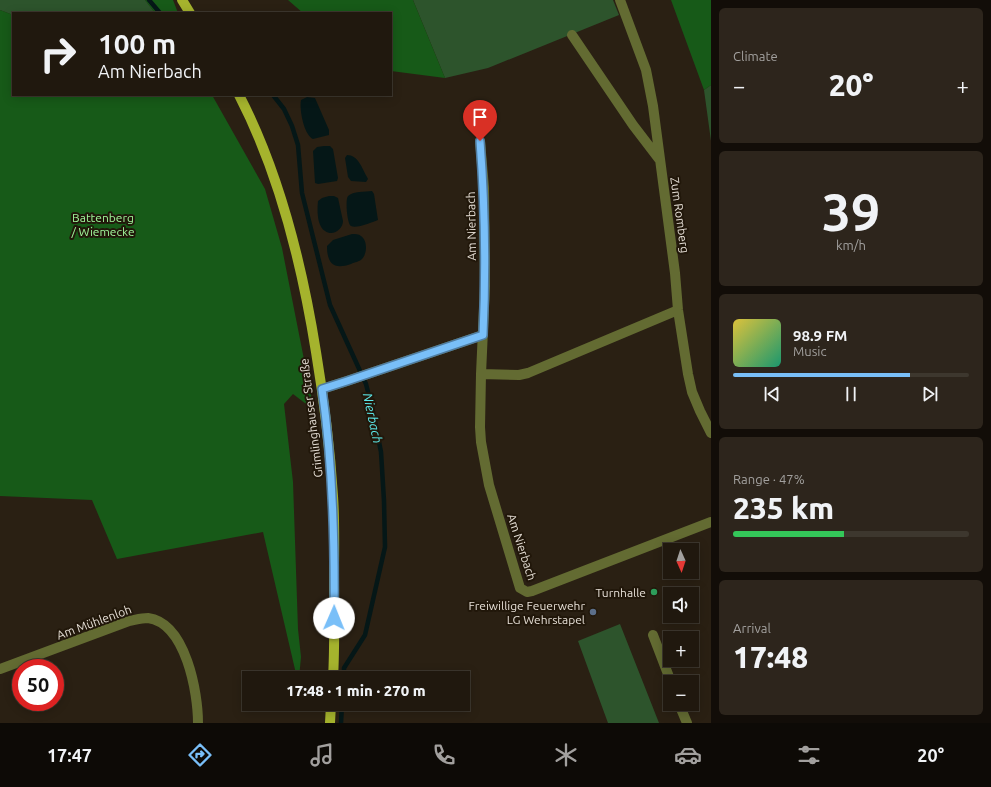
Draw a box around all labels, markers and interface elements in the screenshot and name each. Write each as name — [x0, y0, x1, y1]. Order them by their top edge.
icon: right — [32, 28, 84, 80]
text: 100 m — [98, 28, 176, 59]
text: Climate — [733, 49, 778, 63]
text: Am Nierbach — [98, 61, 202, 81]
text: 20° — [829, 68, 873, 102]
text: − — [733, 73, 745, 98]
text: + — [957, 73, 969, 98]
pin — [463, 100, 497, 141]
icon: arrive — [469, 106, 491, 128]
street label: Zum Romberg — [668, 176, 692, 254]
text: 39 — [822, 183, 880, 241]
street label: Am Nierbach — [464, 191, 478, 261]
park label: Battenberg / Wiemecke — [70, 211, 135, 238]
text: km/h — [836, 238, 866, 252]
text: 98.9 FM — [793, 327, 847, 344]
text: Music — [793, 344, 827, 358]
street label: Grimlinghauser Straße — [297, 358, 325, 478]
icon: previous — [761, 383, 783, 405]
icon: pause — [840, 383, 862, 405]
icon: next — [919, 383, 941, 405]
water label: Nierbach — [361, 392, 385, 444]
text: Range · 47% — [733, 472, 805, 486]
text: 235 km — [733, 491, 834, 525]
street label: Am Nierbach — [505, 512, 539, 582]
north arrow — [663, 543, 699, 579]
map controls — [663, 543, 699, 711]
place label: Turnhalle — [595, 586, 646, 599]
marker: Turnhalle — [649, 587, 659, 597]
button: sound — [663, 587, 699, 623]
position arrow — [313, 597, 355, 639]
place label: Freiwillige Feuerwehr LG Wehrstapel — [469, 599, 585, 626]
street label: Am Mühlenloh — [55, 602, 133, 642]
marker: Freiwillige Feuerwehr LG Wehrstapel — [588, 607, 598, 617]
text: Arrival — [733, 621, 771, 635]
button: + — [663, 631, 699, 667]
text: 17:48 — [733, 640, 808, 674]
speed limit sign: 50 — [12, 659, 64, 711]
button: − — [663, 675, 699, 711]
text: 17:48 · 1 min · 270 m — [286, 682, 426, 699]
icon: directions — [186, 741, 214, 769]
icon: music — [308, 741, 336, 769]
icon: phone — [430, 741, 458, 769]
icon: climate — [552, 741, 580, 769]
icon: car — [674, 741, 702, 769]
icon: filters — [795, 741, 823, 769]
text: 17:47 — [47, 745, 92, 765]
text: 20° — [917, 745, 944, 765]

